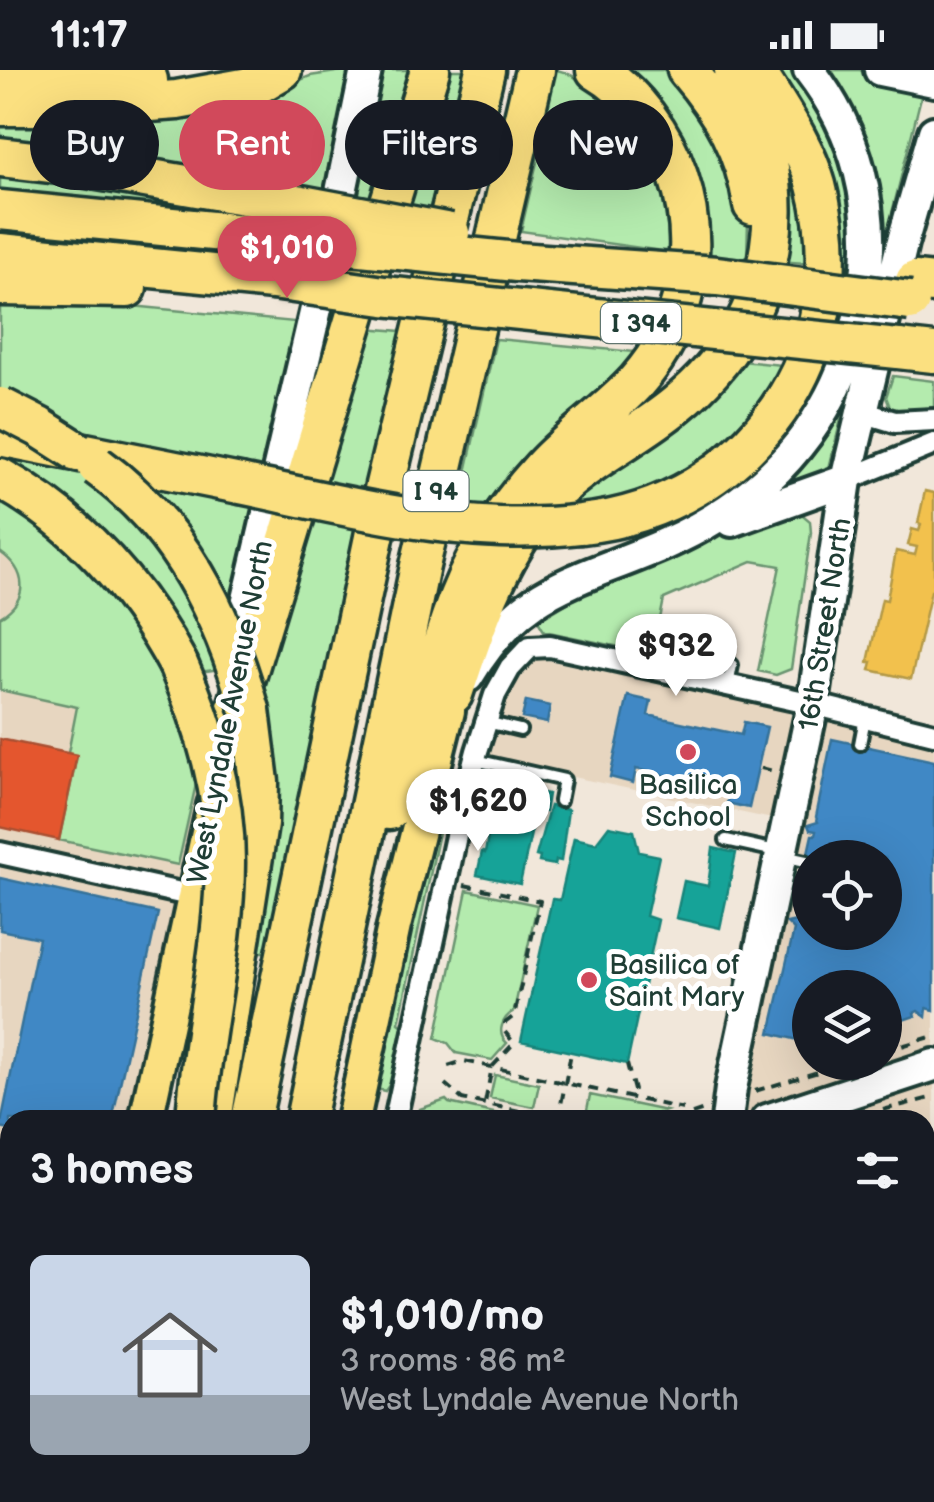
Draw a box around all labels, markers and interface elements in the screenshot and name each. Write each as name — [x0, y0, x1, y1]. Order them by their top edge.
text: 11:17 — [50, 13, 128, 58]
chip: Buy — [30, 100, 159, 190]
chip: Rent — [179, 100, 325, 190]
chip: Filters — [345, 100, 513, 190]
chip: New — [533, 100, 673, 190]
pin: $1,010 — [206, 216, 368, 301]
text: $1,010 — [239, 229, 335, 268]
road number: I 394 — [601, 303, 681, 343]
road number: I 94 — [404, 471, 468, 511]
street label: 16th Street North — [792, 516, 859, 733]
street label: West Lyndale Avenue North — [181, 538, 280, 887]
pin: $932 — [617, 614, 735, 699]
text: $932 — [637, 627, 715, 666]
marker: Basilica School — [677, 741, 699, 763]
pin: $1,620 — [397, 769, 559, 854]
place label: Basilica School — [639, 769, 737, 834]
text: $1,620 — [428, 782, 528, 821]
map controls — [792, 840, 902, 1080]
button: locate — [792, 840, 902, 950]
place label: Basilica of Saint Mary — [609, 949, 745, 1014]
marker: Basilica of Saint Mary — [578, 969, 600, 991]
button: layers — [792, 970, 902, 1080]
icon: filters — [850, 1143, 905, 1198]
text: 3 homes — [30, 1145, 193, 1196]
text: $1,010/mo — [340, 1291, 544, 1342]
icon: home — [110, 1295, 230, 1415]
text: 3 rooms · 86 m² — [340, 1342, 566, 1381]
text: West Lyndale Avenue North — [340, 1381, 739, 1420]

